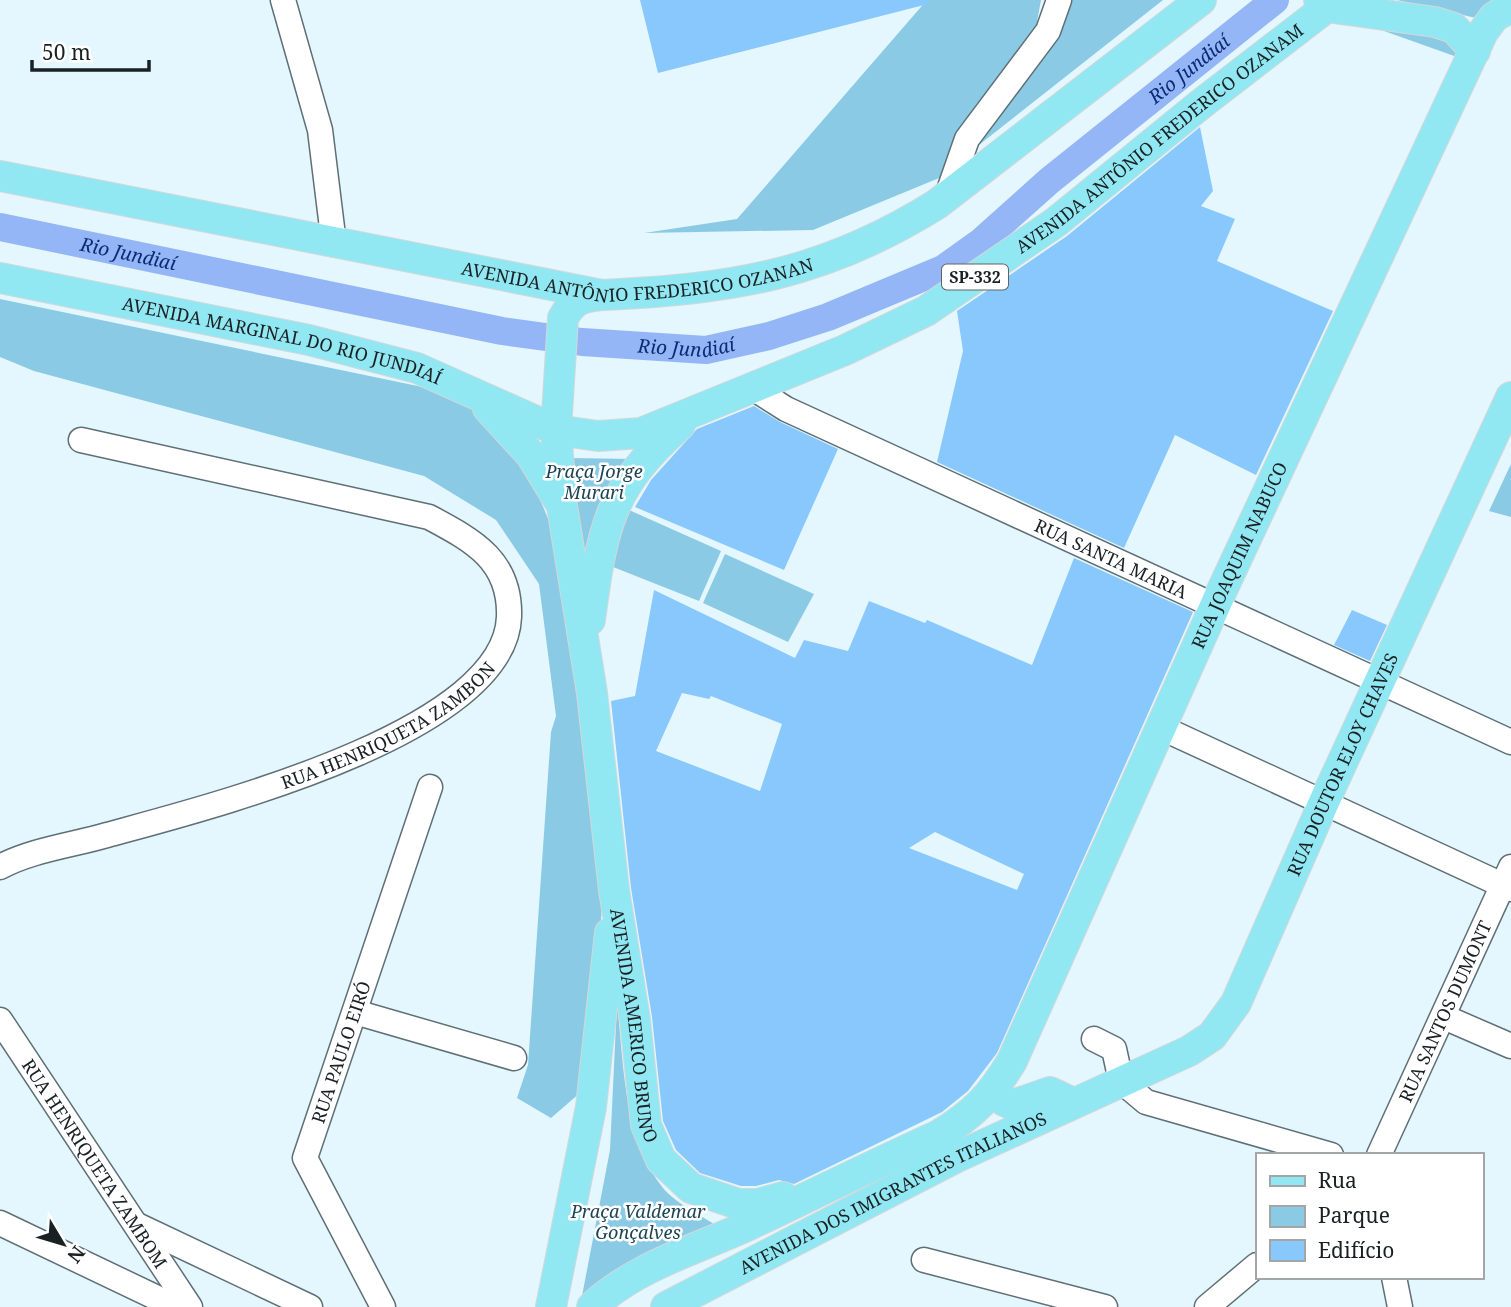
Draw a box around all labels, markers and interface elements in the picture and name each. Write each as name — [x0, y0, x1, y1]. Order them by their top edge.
street label: AVENIDA ANTÔNIO FREDERICO OZANAM — [1011, 18, 1308, 258]
water label: Rio Jundiaí — [1142, 27, 1237, 110]
scale bar — [32, 28, 149, 72]
text: 50 m — [42, 38, 91, 66]
water label: Rio Jundiaí — [77, 231, 181, 277]
street label: AVENIDA ANTÔNIO FREDERICO OZANAN — [460, 252, 816, 308]
road number: SP-332 — [942, 264, 1008, 290]
street label: AVENIDA MARGINAL DO RIO JUNDIAÍ — [120, 291, 446, 390]
water label: Rio Jundiaí — [636, 331, 739, 364]
street label: RUA JOAQUIM NABUCO — [1185, 458, 1292, 652]
park label: Praça Jorge Murari — [544, 459, 643, 504]
street label: RUA SANTA MARIA — [1031, 513, 1192, 604]
street label: RUA DOUTOR ELOY CHAVES — [1281, 649, 1403, 880]
street label: RUA HENRIQUETA ZAMBON — [278, 656, 500, 794]
street label: AVENIDA AMERICO BRUNO — [605, 906, 664, 1146]
street label: RUA SANTOS DUMONT — [1393, 917, 1497, 1106]
street label: RUA PAULO EIRÓ — [306, 978, 376, 1126]
street label: RUA HENRIQUETA ZAMBOM — [17, 1055, 173, 1271]
street label: AVENIDA DOS IMIGRANTES ITALIANOS — [735, 1106, 1050, 1279]
legend — [1256, 1153, 1483, 1279]
text: Rua — [1318, 1166, 1357, 1194]
park label: Praça Valdemar Gonçalves — [570, 1199, 706, 1244]
text: Parque — [1318, 1201, 1390, 1229]
north arrow — [28, 1209, 98, 1279]
text: Edifício — [1318, 1236, 1394, 1264]

